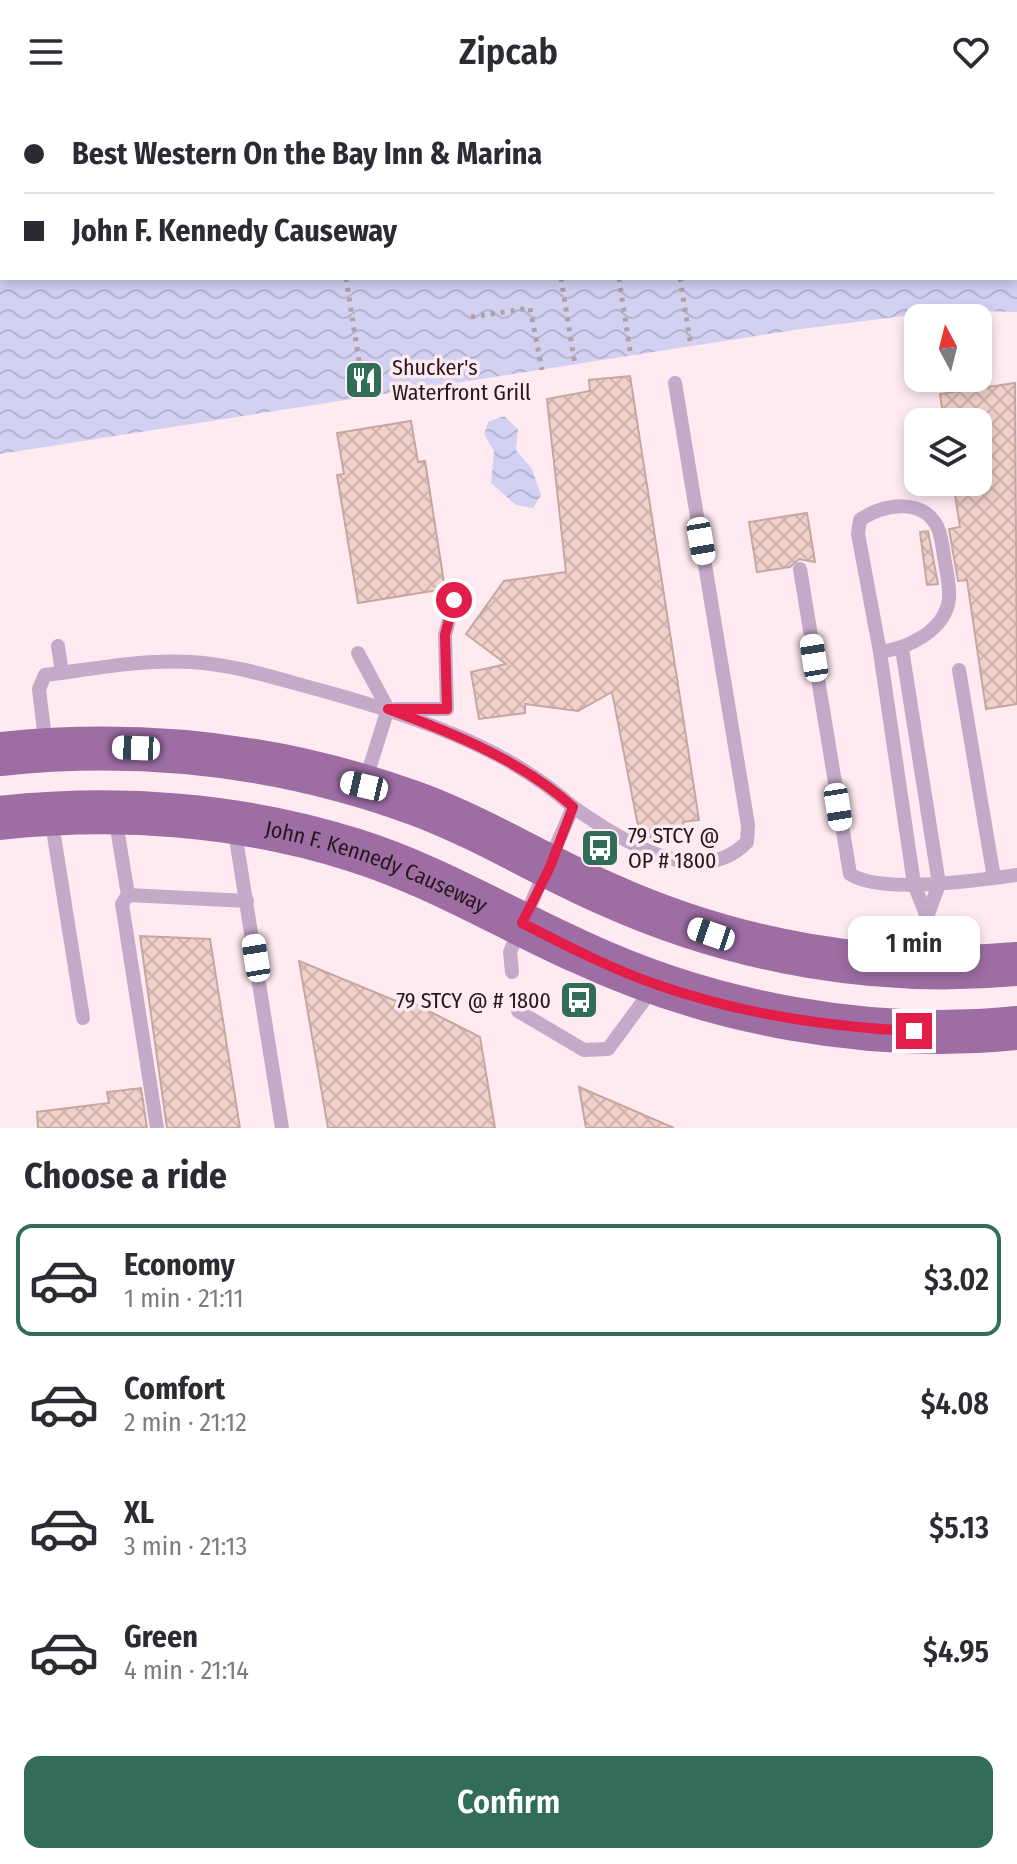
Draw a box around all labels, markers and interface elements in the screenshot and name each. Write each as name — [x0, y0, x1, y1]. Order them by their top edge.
icon: menu — [24, 30, 68, 74]
text: Zipcab — [459, 30, 558, 74]
icon: heart — [949, 30, 993, 74]
text: Best Western On the Bay Inn & Marina — [72, 136, 542, 172]
text: John F. Kennedy Causeway — [72, 213, 397, 249]
north arrow — [904, 304, 992, 392]
map controls — [904, 304, 992, 496]
place label: Shucker's Waterfront Grill — [392, 354, 531, 406]
restaurant icon: Shucker's Waterfront Grill — [343, 359, 385, 401]
button: layers — [904, 408, 992, 496]
car — [685, 515, 717, 567]
route start — [436, 582, 472, 618]
car — [798, 632, 830, 684]
car — [112, 735, 160, 761]
car — [338, 769, 390, 803]
car — [822, 781, 854, 833]
street label: John F. Kennedy Causeway — [263, 814, 492, 918]
place label: 79 STCY @ OP # 1800 — [628, 822, 720, 874]
bus stop icon: 79 STCY @ OP # 1800 — [579, 827, 621, 869]
car — [684, 915, 738, 953]
callout: 1 min — [848, 915, 980, 971]
text: 1 min — [886, 928, 942, 959]
car — [240, 932, 272, 984]
bus stop icon: 79 STCY @ # 1800 — [558, 979, 600, 1021]
place label: 79 STCY @ # 1800 — [396, 987, 551, 1014]
route end — [896, 1013, 932, 1049]
text: Choose a ride — [24, 1154, 227, 1198]
icon: car — [28, 1244, 100, 1316]
text: Economy — [124, 1247, 235, 1283]
text: $3.02 — [924, 1262, 989, 1298]
text: 1 min · 21:11 — [124, 1283, 244, 1314]
icon: car — [28, 1368, 100, 1440]
text: Comfort — [124, 1371, 225, 1407]
text: $4.08 — [921, 1386, 989, 1422]
text: 2 min · 21:12 — [124, 1407, 247, 1438]
icon: car — [28, 1492, 100, 1564]
text: XL — [124, 1495, 154, 1531]
text: $5.13 — [929, 1510, 989, 1546]
text: 3 min · 21:13 — [124, 1531, 247, 1562]
icon: car — [28, 1616, 100, 1688]
text: Green — [124, 1619, 198, 1655]
text: $4.95 — [923, 1634, 989, 1670]
text: 4 min · 21:14 — [124, 1655, 249, 1686]
button: Confirm — [24, 1756, 993, 1848]

